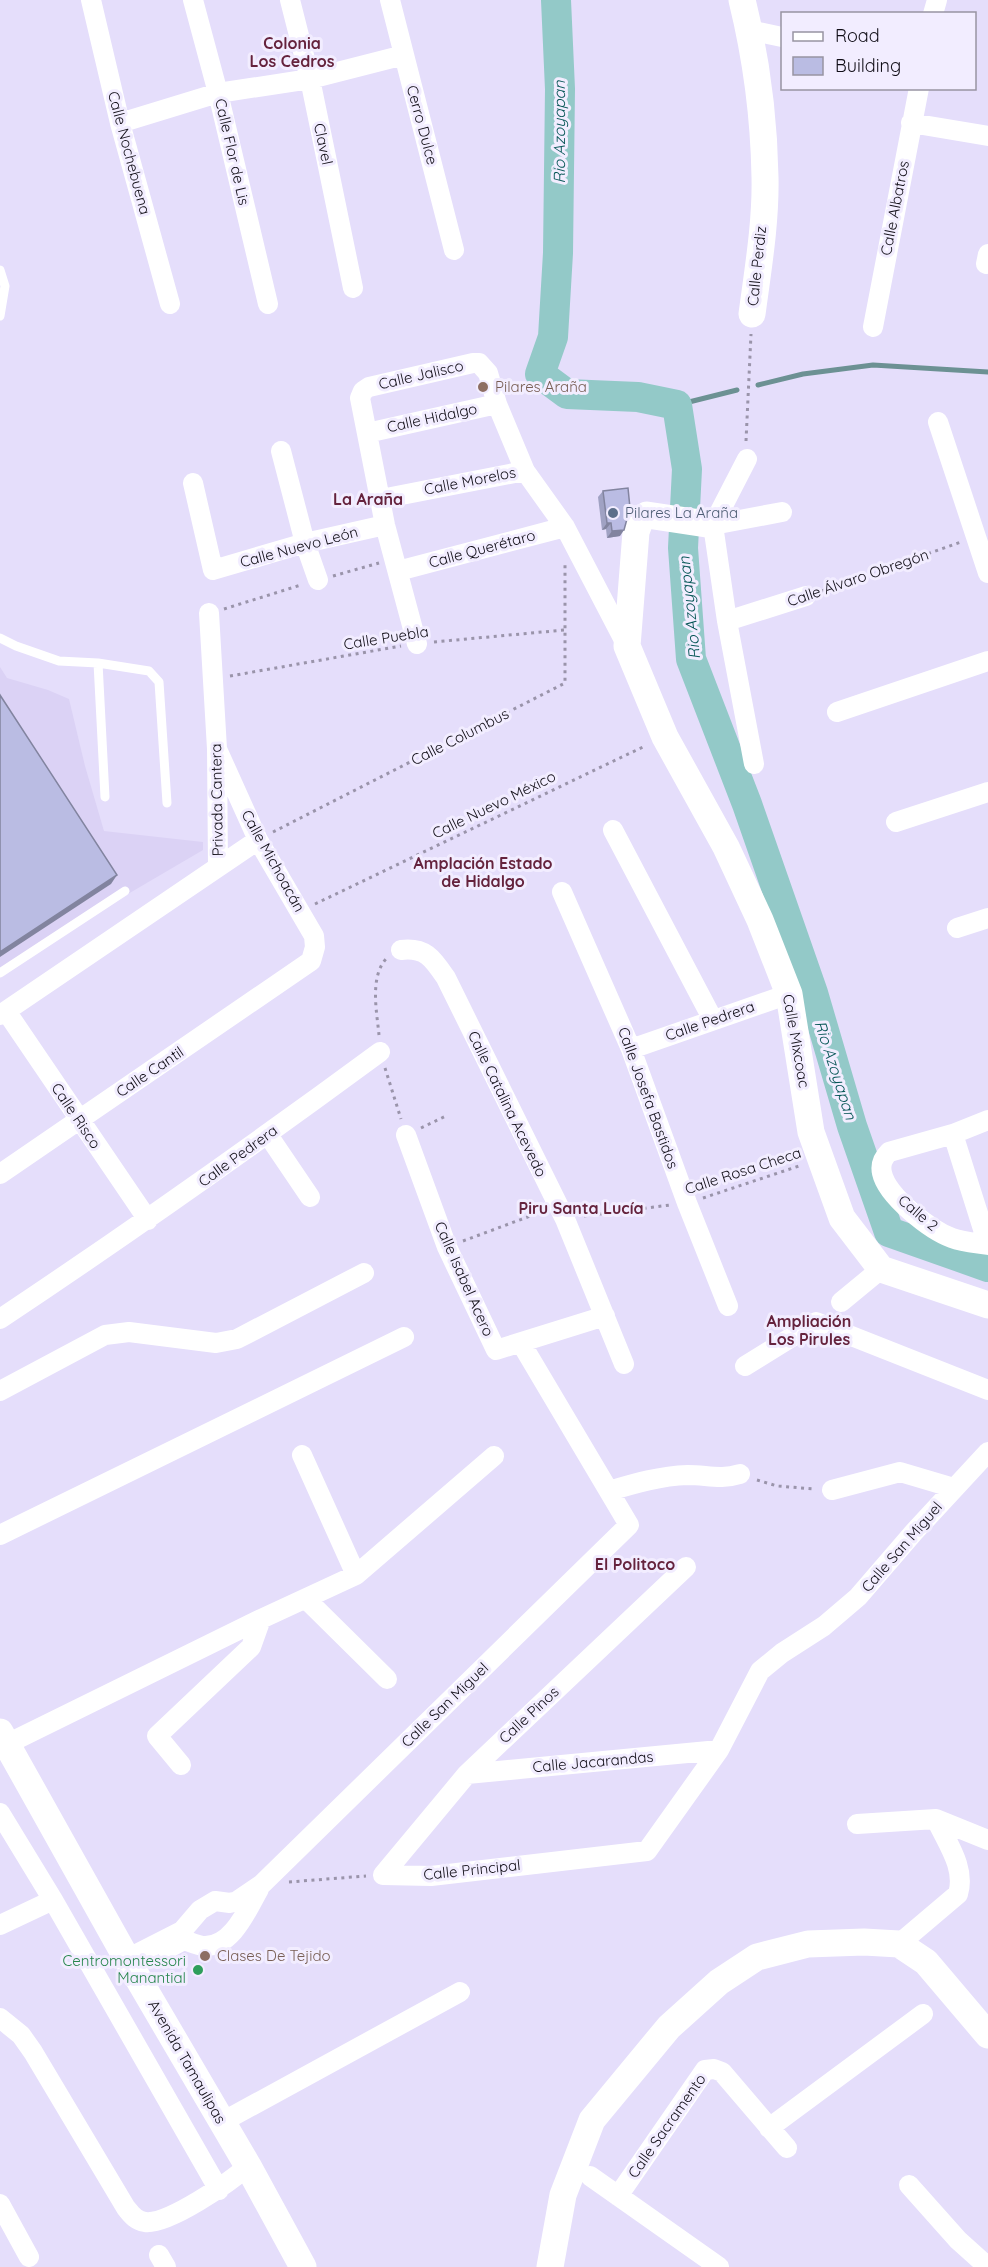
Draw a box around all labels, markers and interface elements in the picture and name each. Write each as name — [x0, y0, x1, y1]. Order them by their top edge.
legend — [781, 12, 976, 90]
text: Road — [835, 24, 880, 47]
district label: Colonia Los Cedros — [250, 33, 335, 71]
text: Building — [835, 54, 901, 77]
water label: Rio Azoyapan — [549, 80, 569, 184]
street label: Cerro Dulce — [403, 83, 442, 167]
street label: Calle Nochebuena — [104, 89, 155, 217]
street label: Calle Flor de Lis — [211, 97, 254, 207]
street label: Clavel — [310, 121, 337, 166]
street label: Calle Albatros — [876, 159, 913, 257]
street label: Calle Perdiz — [743, 225, 770, 307]
street label: Calle Jalisco — [377, 356, 465, 393]
place label: Pilares Araña — [495, 377, 587, 396]
marker: Pilares Araña — [476, 380, 490, 394]
street label: Calle Hidalgo — [385, 399, 479, 436]
street label: Calle Morelos — [422, 462, 517, 499]
district label: La Araña — [333, 489, 403, 509]
place label: Pilares La Araña — [625, 503, 738, 522]
marker: Pilares La Araña — [606, 506, 620, 520]
street label: Calle Nuevo León — [238, 522, 360, 571]
street label: Calle Querétaro — [427, 525, 537, 572]
street label: Calle Álvaro Obregón — [785, 544, 931, 611]
water label: Rio Azoyapan — [674, 555, 704, 660]
street label: Calle Puebla — [342, 621, 430, 654]
street label: Calle Columbus — [408, 704, 512, 769]
street label: Privada Cantera — [206, 743, 227, 857]
street label: Calle Nuevo México — [429, 766, 559, 843]
street label: Calle Michoacán — [238, 806, 309, 915]
district label: Amplación Estado de Hidalgo — [414, 853, 553, 891]
street label: Calle Mixcoac — [779, 993, 814, 1089]
street label: Calle Pedrera — [663, 996, 757, 1045]
water label: Rio Azoyapan — [811, 1018, 862, 1123]
street label: Calle Josefa Bastidos — [614, 1024, 683, 1171]
street label: Calle Catalina Acevedo — [464, 1028, 551, 1180]
street label: Calle Cantil — [112, 1042, 187, 1101]
street label: Calle Risco — [47, 1079, 105, 1152]
street label: Calle Pedrera — [194, 1121, 281, 1191]
street label: Calle Rosa Checa — [682, 1143, 803, 1198]
street label: Calle 2 — [894, 1190, 942, 1235]
district label: Piru Santa Lucía — [519, 1198, 643, 1218]
street label: Calle Isabel Acero — [431, 1218, 498, 1339]
district label: Ampliación Los Pirules — [767, 1311, 851, 1349]
street label: Calle San Miguel — [857, 1497, 946, 1596]
district label: El Politoco — [595, 1554, 675, 1574]
street label: Calle San Miguel — [397, 1658, 492, 1751]
street label: Calle Pinos — [495, 1682, 563, 1747]
street label: Calle Jacarandas — [532, 1747, 654, 1776]
street label: Calle Principal — [423, 1855, 521, 1884]
place label: Clases De Tejido — [217, 1946, 331, 1965]
marker: Clases De Tejido — [198, 1949, 212, 1963]
place label: Centromontessori Manantial — [62, 1951, 186, 1987]
marker: Centromontessori Manantial — [191, 1963, 205, 1977]
street label: Avenida Tamaulipas — [144, 1997, 231, 2127]
street label: Calle Sacramento — [624, 2070, 710, 2182]

